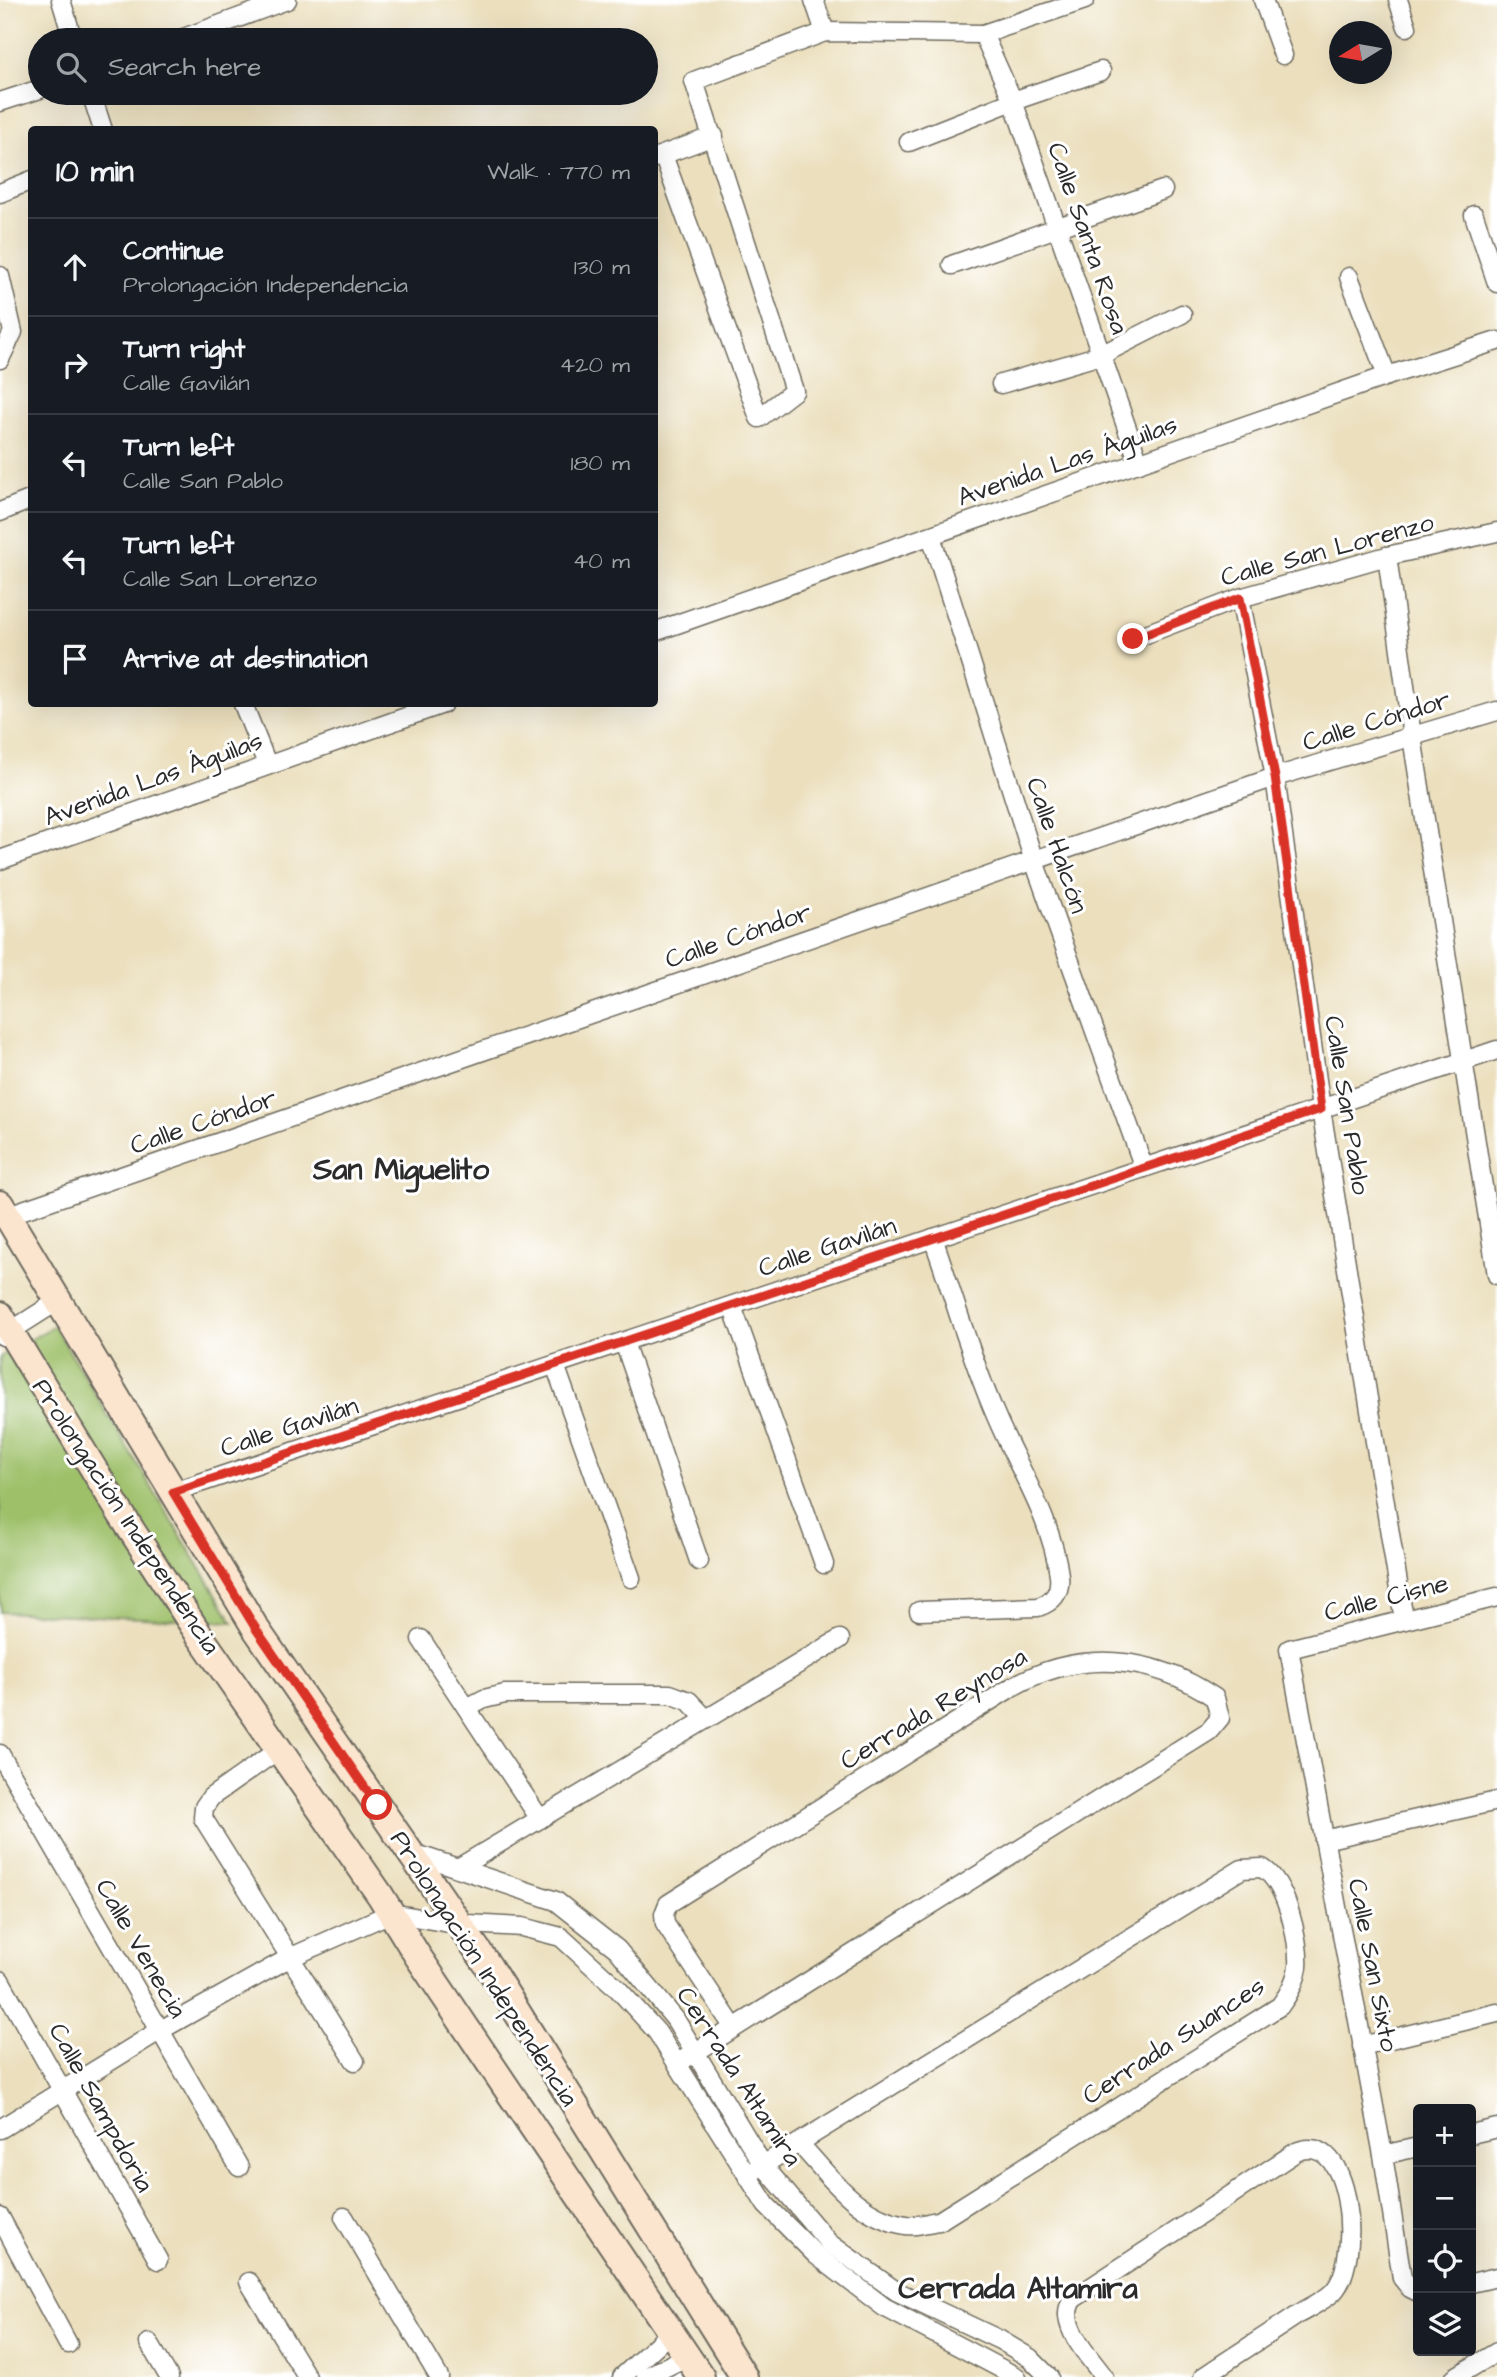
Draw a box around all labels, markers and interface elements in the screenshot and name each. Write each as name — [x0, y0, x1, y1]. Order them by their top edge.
north arrow — [1329, 21, 1392, 84]
search box — [28, 28, 658, 105]
icon: search — [52, 48, 90, 86]
text: Search here — [108, 49, 261, 85]
street label: Calle Santa Rosa — [1038, 138, 1138, 339]
text: 10 min — [56, 151, 134, 193]
text: Walk · 770 m — [487, 156, 630, 188]
text: Continue — [123, 233, 224, 269]
icon: ahead — [56, 248, 94, 286]
text: 130 m — [574, 251, 630, 283]
text: Prolongación Independencia — [123, 269, 408, 301]
text: Turn right — [123, 331, 245, 367]
icon: right — [56, 346, 94, 384]
text: 420 m — [560, 349, 630, 381]
text: Calle Gavilán — [123, 367, 250, 399]
street label: Avenida Las Águilas — [953, 406, 1183, 517]
text: Turn left — [123, 429, 234, 465]
icon: left — [56, 444, 94, 482]
text: 180 m — [571, 447, 630, 479]
text: Calle San Pablo — [123, 465, 283, 497]
street label: Calle San Lorenzo — [1217, 504, 1438, 596]
text: Turn left — [123, 527, 234, 563]
icon: left — [56, 542, 94, 580]
text: 40 m — [573, 545, 630, 577]
text: Calle San Lorenzo — [123, 563, 317, 595]
route end — [1117, 623, 1148, 654]
icon: arrive — [56, 640, 94, 678]
text: Arrive at destination — [123, 641, 368, 677]
street label: Calle Cóndor — [1298, 681, 1455, 760]
street label: Avenida Las Águilas — [39, 723, 268, 837]
street label: Calle Halcón — [1017, 773, 1097, 918]
street label: Calle Cóndor — [660, 894, 816, 978]
street label: Calle San Pablo — [1315, 1013, 1379, 1198]
street label: Calle Cóndor — [125, 1080, 281, 1164]
district label: San Miguelito — [312, 1149, 489, 1193]
street label: Calle Gavilán — [754, 1208, 901, 1286]
street label: Prolongación Independencia — [22, 1372, 229, 1663]
street label: Calle Gavilán — [216, 1388, 363, 1466]
street label: Calle Cisne — [1320, 1565, 1452, 1631]
street label: Cerrada Reynosa — [833, 1639, 1035, 1781]
route start — [361, 1789, 392, 1820]
street label: Prolongación Independencia — [380, 1824, 587, 2115]
street label: Calle Venecia — [87, 1872, 196, 2025]
street label: Calle San Sixto — [1339, 1876, 1408, 2055]
street label: Cerrada Suances — [1075, 1968, 1272, 2113]
street label: Cerrada Altamira — [668, 1980, 811, 2173]
street label: Calle Sampdoria — [40, 2016, 163, 2199]
map controls — [1413, 2104, 1476, 2356]
button: + — [1413, 2104, 1476, 2167]
button: − — [1413, 2167, 1476, 2230]
button: locate — [1413, 2230, 1476, 2293]
district label: Cerrada Altamira — [898, 2268, 1139, 2310]
button: layers — [1413, 2293, 1476, 2356]

